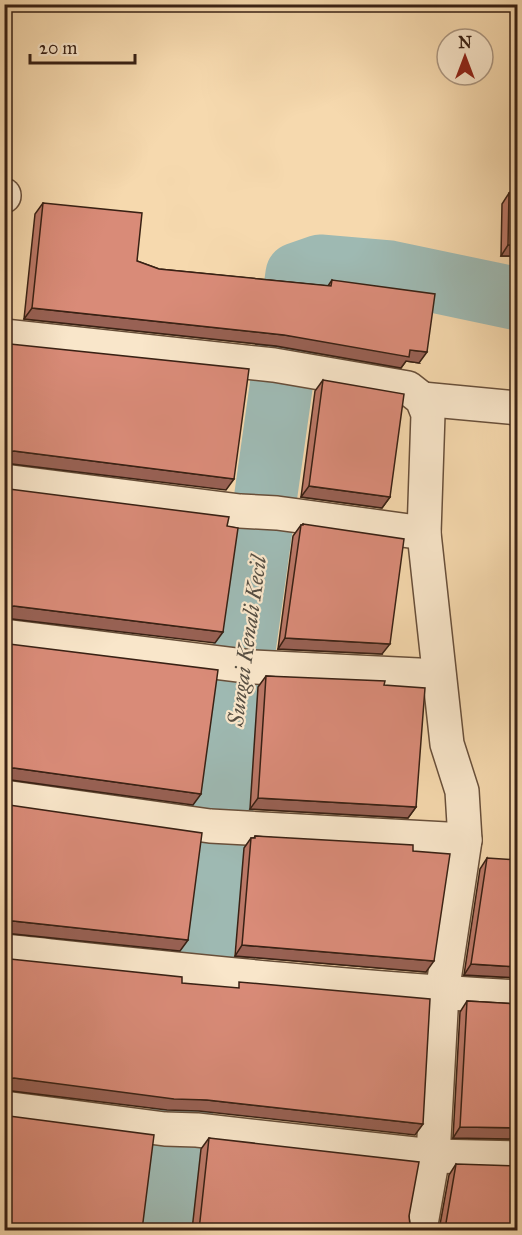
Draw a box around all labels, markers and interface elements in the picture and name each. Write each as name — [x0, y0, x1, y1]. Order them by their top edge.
scale bar — [30, 27, 135, 65]
north arrow — [435, 27, 495, 87]
text: N — [458, 33, 472, 52]
text: 20 m — [39, 37, 77, 59]
water label: Sungai Kenali Kecil — [222, 552, 273, 729]

